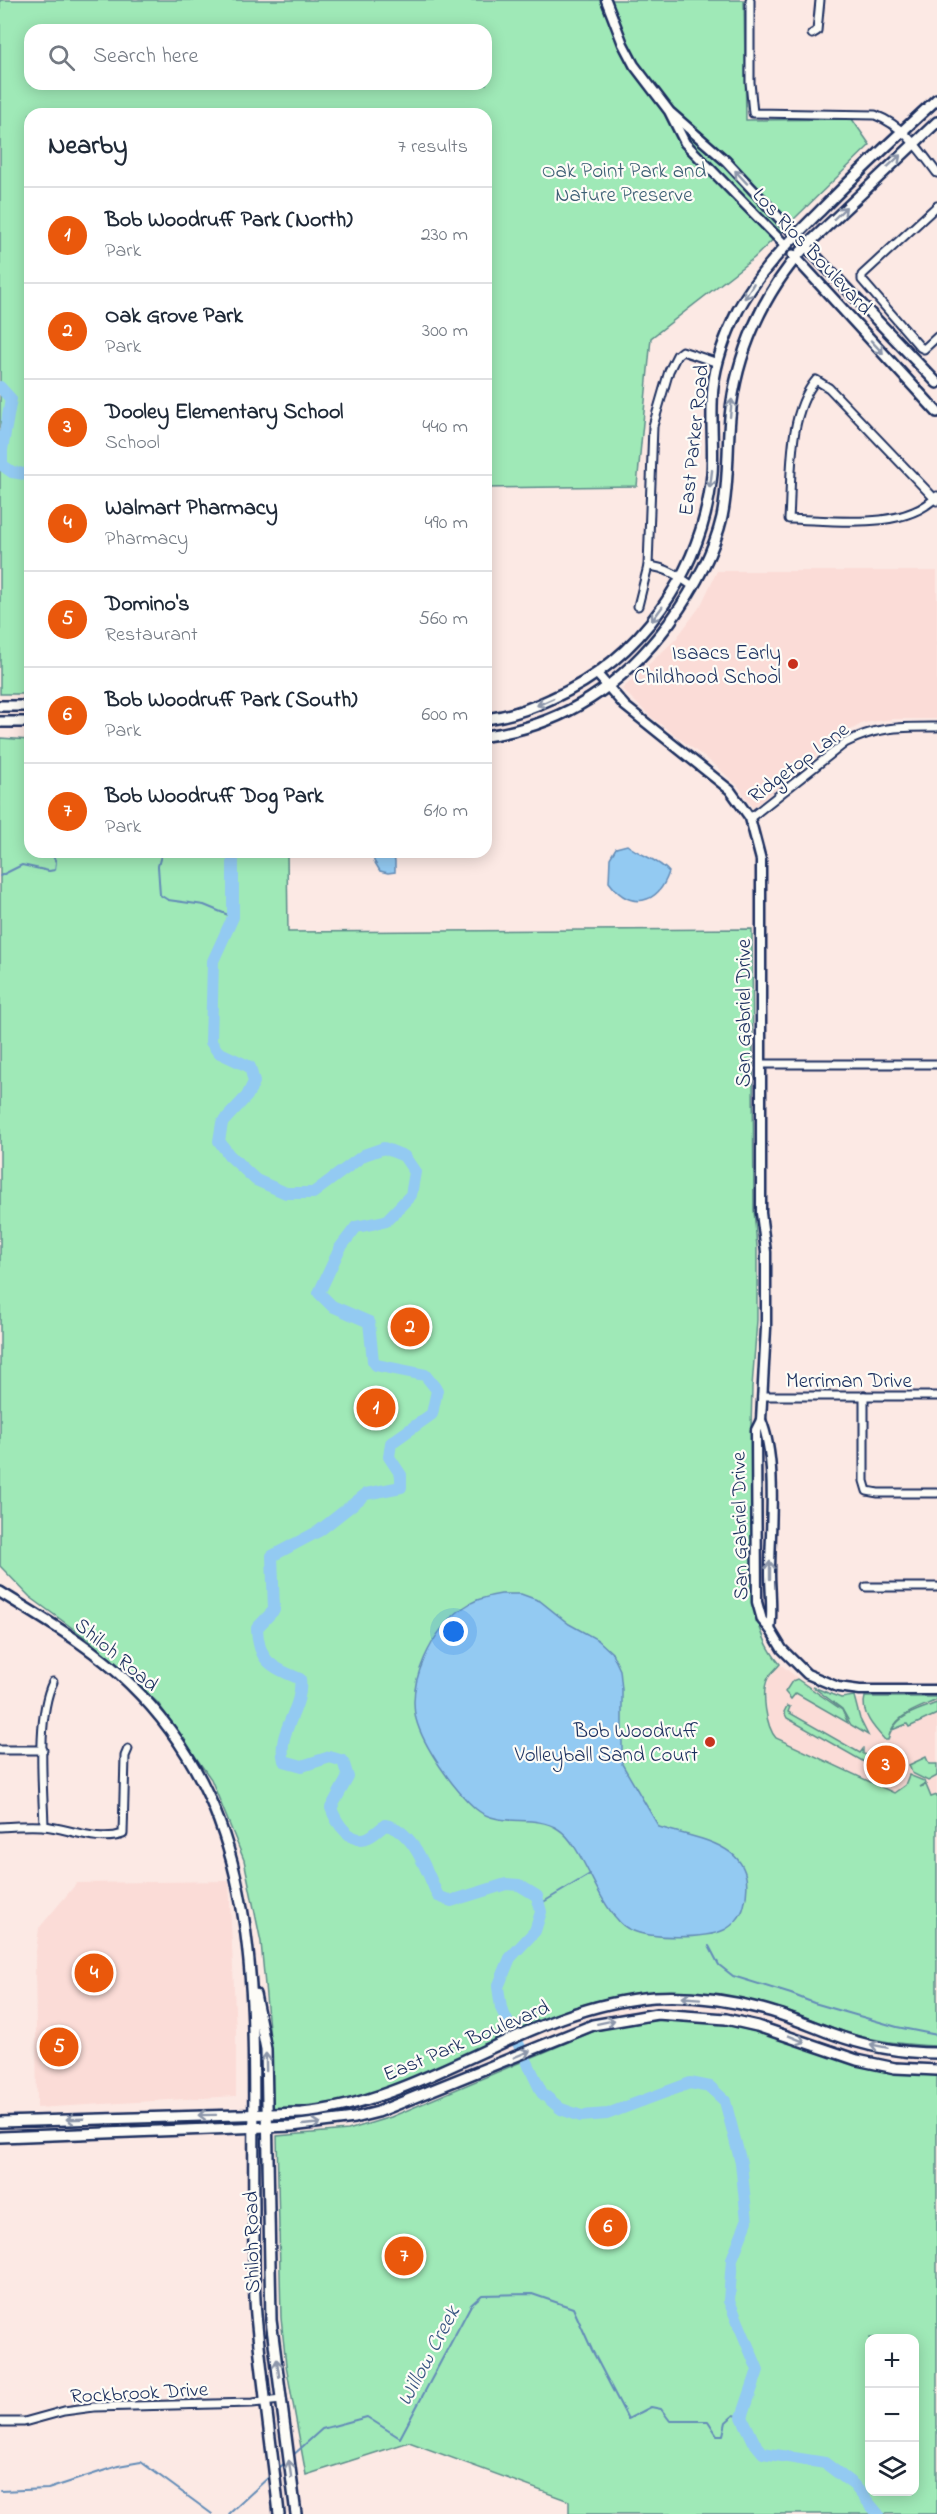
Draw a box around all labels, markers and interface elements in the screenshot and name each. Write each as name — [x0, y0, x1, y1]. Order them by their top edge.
search box — [24, 24, 492, 90]
icon: search — [45, 41, 78, 74]
text: Search here — [93, 41, 198, 73]
text: Nearby — [48, 128, 127, 166]
text: 7 results — [398, 133, 468, 162]
one-way arrow — [886, 154, 901, 168]
park label: Oak Point Park and Nature Preserve — [542, 157, 706, 211]
one-way arrow — [734, 170, 748, 185]
street label: Los Rios Boulevard — [744, 182, 879, 323]
text: Bob Woodruff Park (North) — [105, 205, 353, 237]
one-way arrow — [832, 205, 847, 220]
text: 1 — [64, 221, 71, 250]
text: 230 m — [421, 221, 468, 250]
text: Park — [105, 237, 141, 266]
one-way arrow — [743, 283, 756, 300]
text: Oak Grove Park — [105, 301, 243, 333]
text: 2 — [63, 317, 72, 346]
text: 300 m — [422, 317, 468, 346]
text: Park — [105, 333, 141, 362]
one-way arrow — [870, 339, 884, 354]
street label: East Parker Road — [672, 363, 718, 517]
text: Dooley Elementary School — [105, 397, 343, 429]
one-way arrow — [726, 399, 737, 418]
text: 3 — [63, 413, 72, 442]
text: 440 m — [422, 413, 468, 442]
text: School — [105, 429, 160, 458]
one-way arrow — [705, 469, 716, 488]
text: Walmart Pharmacy — [105, 493, 278, 525]
text: 4 — [63, 509, 72, 538]
text: 490 m — [425, 509, 468, 538]
text: Pharmacy — [105, 525, 188, 554]
text: Domino's — [105, 589, 189, 621]
text: 5 — [62, 605, 73, 634]
text: 560 m — [419, 605, 468, 634]
one-way arrow — [651, 606, 663, 622]
text: Restaurant — [105, 621, 198, 650]
place label: Isaacs Early Childhood School — [634, 639, 781, 693]
marker: Isaacs Early Childhood School — [786, 657, 800, 671]
text: Bob Woodruff Park (South) — [105, 685, 358, 717]
one-way arrow — [537, 696, 555, 708]
text: 6 — [63, 701, 72, 730]
text: 600 m — [421, 701, 468, 730]
street label: Ridgetop Lane — [742, 715, 858, 813]
text: Park — [105, 717, 141, 746]
text: Bob Woodruff Dog Park — [105, 781, 323, 813]
text: 7 — [63, 797, 72, 826]
text: 610 m — [424, 797, 468, 826]
text: Park — [105, 813, 141, 842]
street label: San Gabriel Drive — [730, 938, 760, 1087]
pin: 2 — [390, 1304, 430, 1350]
street label: Merriman Drive — [786, 1367, 913, 1397]
pin: 1 — [356, 1386, 395, 1430]
street label: San Gabriel Drive — [725, 1451, 757, 1600]
one-way arrow — [764, 1561, 776, 1581]
street label: Shiloh Road — [67, 1611, 165, 1700]
your location — [439, 1617, 468, 1646]
place label: Bob Woodruff Volleyball Sand Court — [514, 1717, 699, 1773]
marker: Bob Woodruff Volleyball Sand Court — [703, 1735, 717, 1749]
pin: 3 — [866, 1742, 906, 1788]
pin: 4 — [74, 1950, 113, 1996]
one-way arrow — [682, 1992, 702, 2003]
street label: East Park Boulevard — [379, 1993, 555, 2090]
one-way arrow — [596, 2016, 615, 2027]
pin: 5 — [40, 2024, 78, 2070]
one-way arrow — [787, 2034, 806, 2045]
one-way arrow — [870, 2040, 889, 2051]
one-way arrow — [513, 2048, 531, 2059]
one-way arrow — [260, 2052, 272, 2072]
one-way arrow — [198, 2109, 218, 2121]
one-way arrow — [65, 2114, 85, 2125]
one-way arrow — [302, 2118, 322, 2129]
street label: Shiloh Road — [237, 2191, 269, 2293]
pin: 6 — [588, 2204, 628, 2250]
pin: 7 — [384, 2234, 424, 2278]
water label: Willow Creek — [390, 2300, 470, 2412]
map controls — [865, 2334, 919, 2496]
button: + — [865, 2334, 919, 2388]
one-way arrow — [272, 2359, 283, 2379]
street label: Rockbrook Drive — [69, 2375, 209, 2413]
button: − — [865, 2388, 919, 2442]
button: layers — [865, 2442, 919, 2496]
one-way arrow — [285, 2459, 296, 2479]

